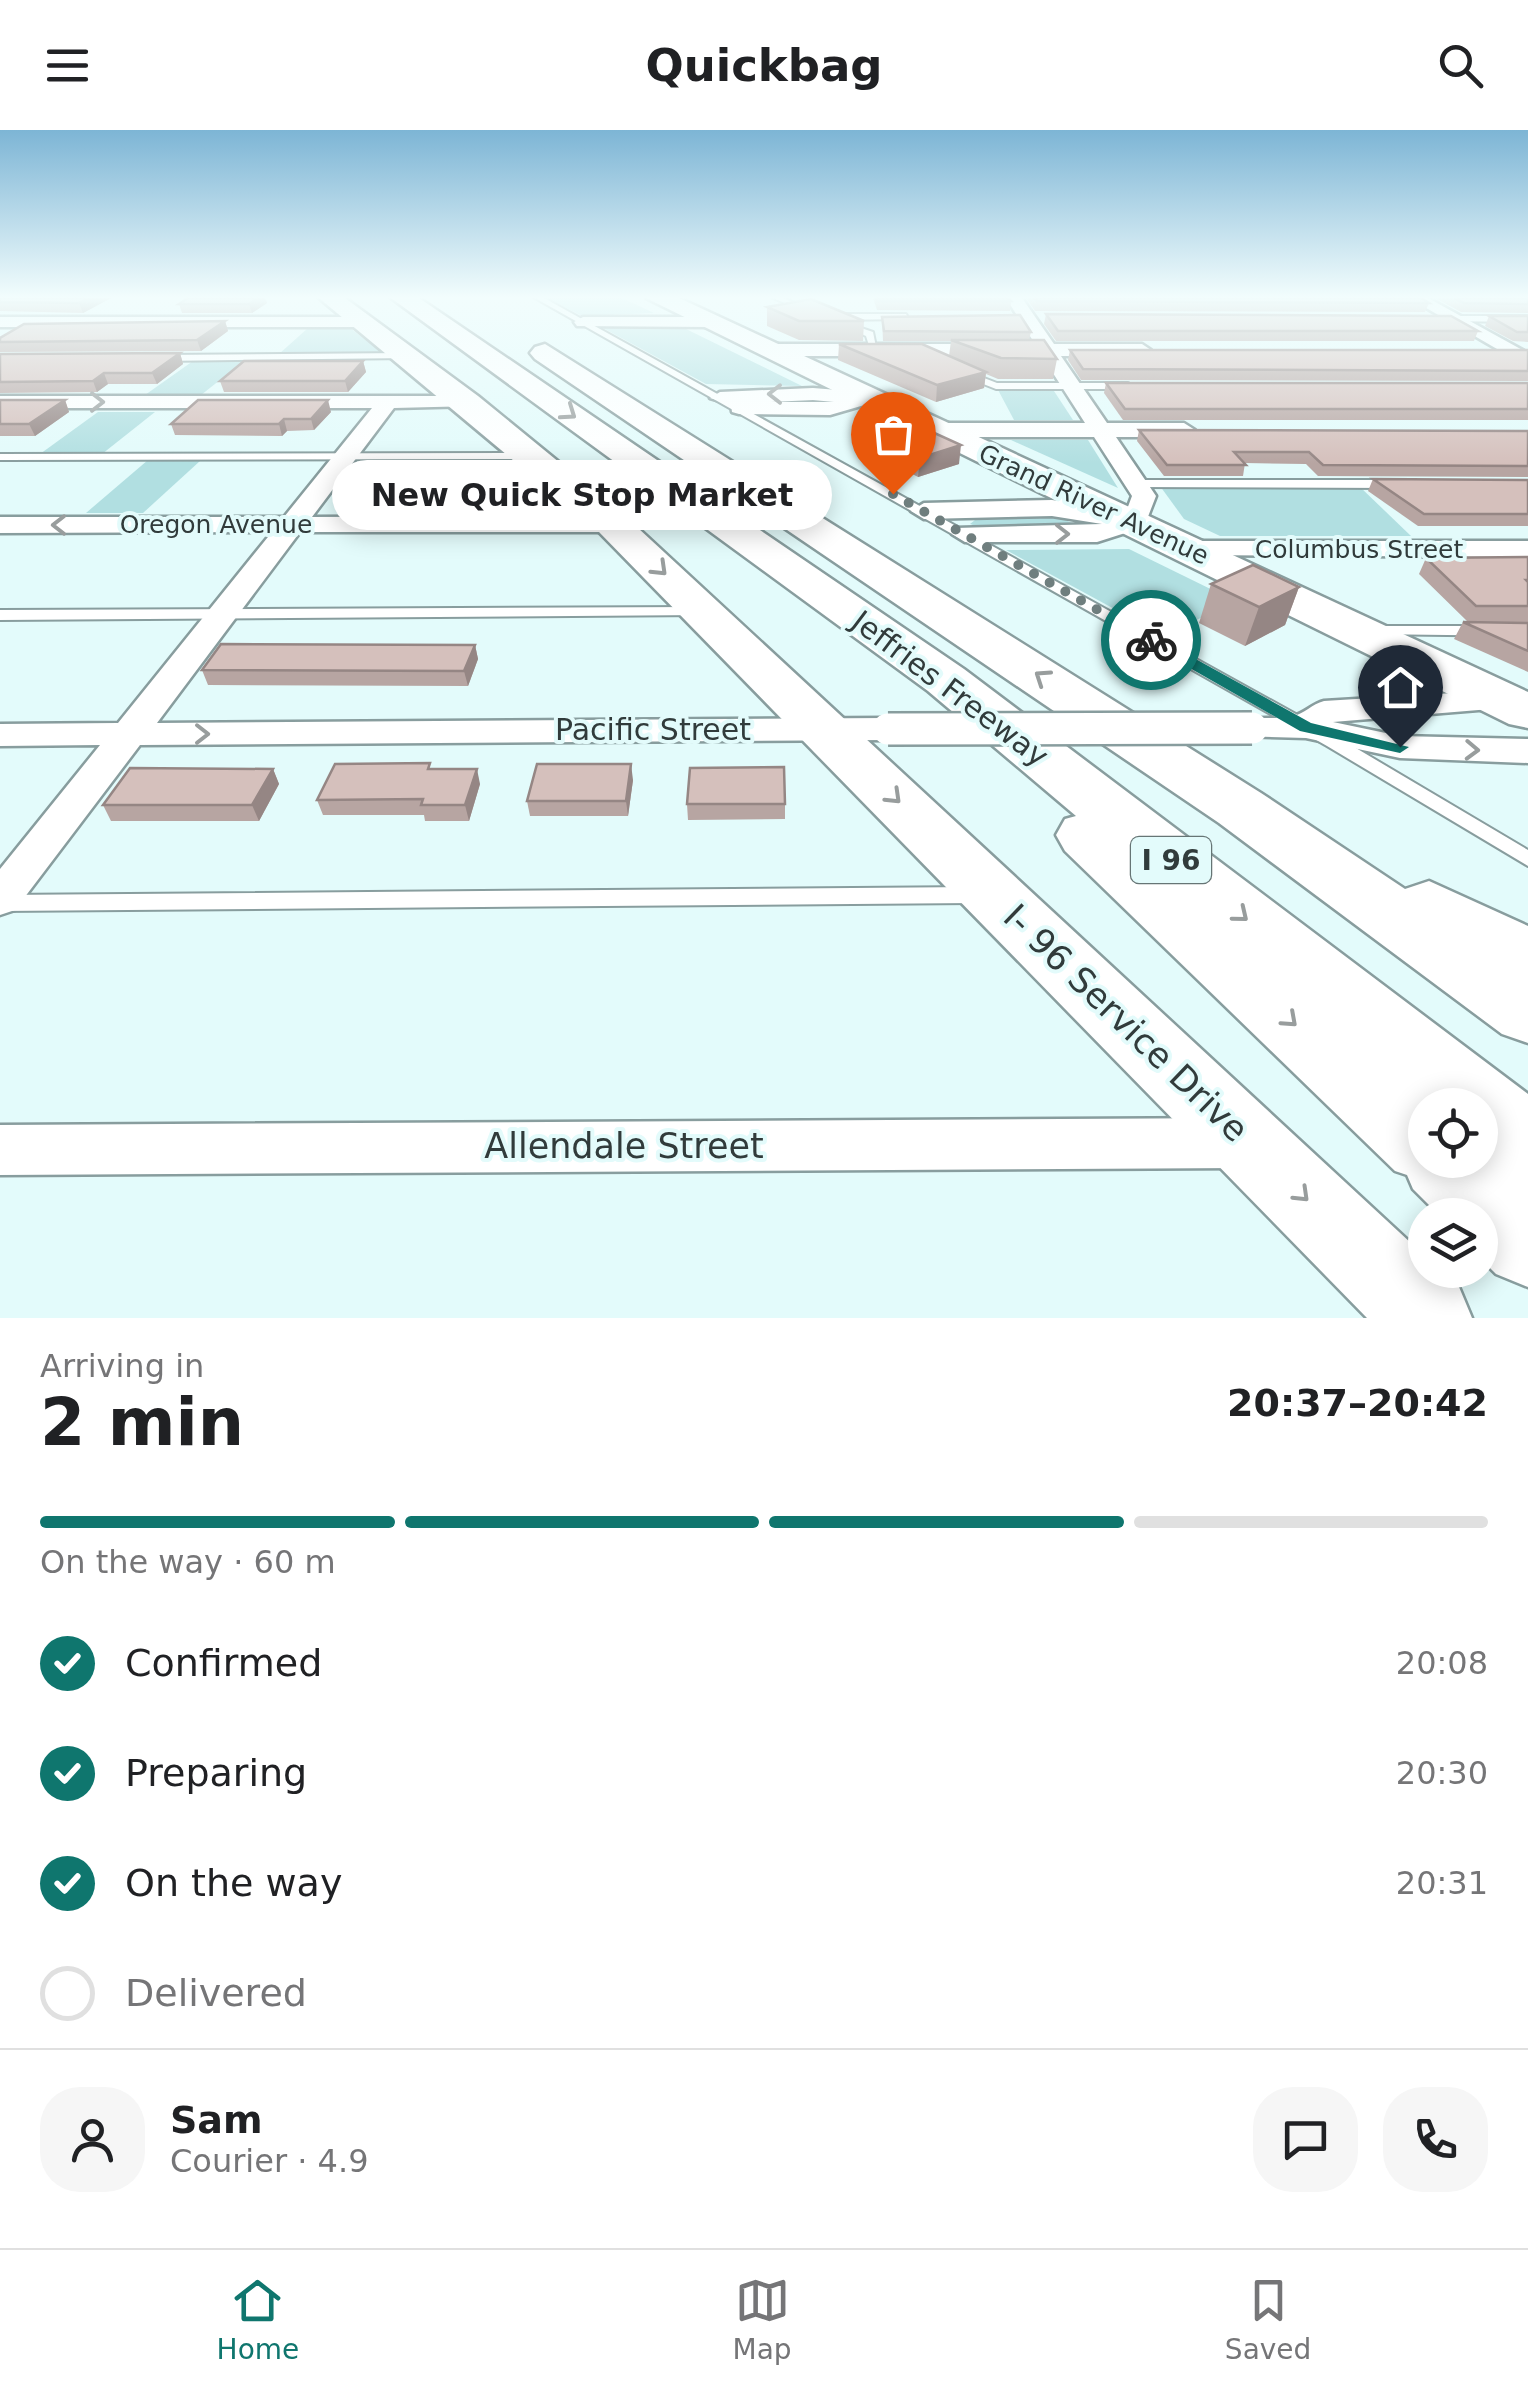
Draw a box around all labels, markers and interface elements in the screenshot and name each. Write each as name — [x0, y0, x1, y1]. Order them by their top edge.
icon: menu — [40, 38, 95, 93]
icon: search — [1433, 38, 1488, 93]
text: Quickbag — [645, 39, 883, 92]
one-way arrow — [766, 383, 782, 405]
one-way arrow — [90, 391, 106, 413]
pin — [851, 392, 936, 495]
one-way arrow — [558, 401, 576, 419]
icon: bag — [866, 407, 921, 462]
street label: Grand River Avenue — [974, 438, 1213, 570]
callout: New Quick Stop Market — [333, 459, 833, 529]
text: New Quick Stop Market — [371, 476, 793, 514]
street label: Oregon Avenue — [120, 510, 312, 539]
one-way arrow — [51, 514, 66, 536]
one-way arrow — [1056, 523, 1071, 545]
street label: Columbus Street — [1255, 535, 1463, 564]
one-way arrow — [648, 558, 667, 576]
courier — [1101, 590, 1201, 690]
street label: Jeffries Freeway — [844, 602, 1055, 774]
icon: bike — [1124, 613, 1179, 668]
pin — [1358, 645, 1443, 748]
icon: home — [1373, 660, 1428, 715]
one-way arrow — [1035, 670, 1053, 689]
street label: Pacific Street — [555, 712, 751, 747]
one-way arrow — [196, 723, 211, 745]
one-way arrow — [1464, 740, 1480, 761]
one-way arrow — [882, 785, 901, 803]
road number: I 96 — [1131, 837, 1211, 883]
street label: I- 96 Service Drive — [996, 896, 1256, 1150]
one-way arrow — [1229, 903, 1247, 921]
one-way arrow — [1278, 1008, 1297, 1026]
map controls — [1408, 1088, 1498, 1288]
button: locate — [1408, 1088, 1498, 1178]
street label: Allendale Street — [484, 1126, 764, 1166]
one-way arrow — [1290, 1184, 1308, 1202]
button: layers — [1408, 1198, 1498, 1288]
text: Arriving in — [40, 1347, 204, 1385]
text: 20:37–20:42 — [1227, 1381, 1488, 1425]
text: 2 min — [40, 1385, 244, 1460]
text: On the way · 60 m — [40, 1543, 336, 1581]
icon: check — [40, 1636, 95, 1691]
text: Confirmed — [125, 1641, 322, 1685]
text: 20:08 — [1396, 1644, 1488, 1682]
icon: check — [40, 1746, 95, 1801]
text: Preparing — [125, 1751, 307, 1795]
text: 20:30 — [1396, 1754, 1488, 1792]
icon: check — [40, 1856, 95, 1911]
text: On the way — [125, 1861, 342, 1905]
text: 20:31 — [1396, 1864, 1488, 1902]
text: Delivered — [125, 1971, 307, 2015]
button: person — [40, 2087, 145, 2192]
button: chat — [1253, 2087, 1358, 2192]
button: phone — [1383, 2087, 1488, 2192]
text: Sam — [170, 2098, 263, 2142]
text: Courier · 4.9 — [170, 2142, 369, 2180]
tab: Home — [217, 2273, 299, 2366]
tab: Map — [733, 2273, 792, 2366]
tab: Saved — [1225, 2273, 1311, 2366]

